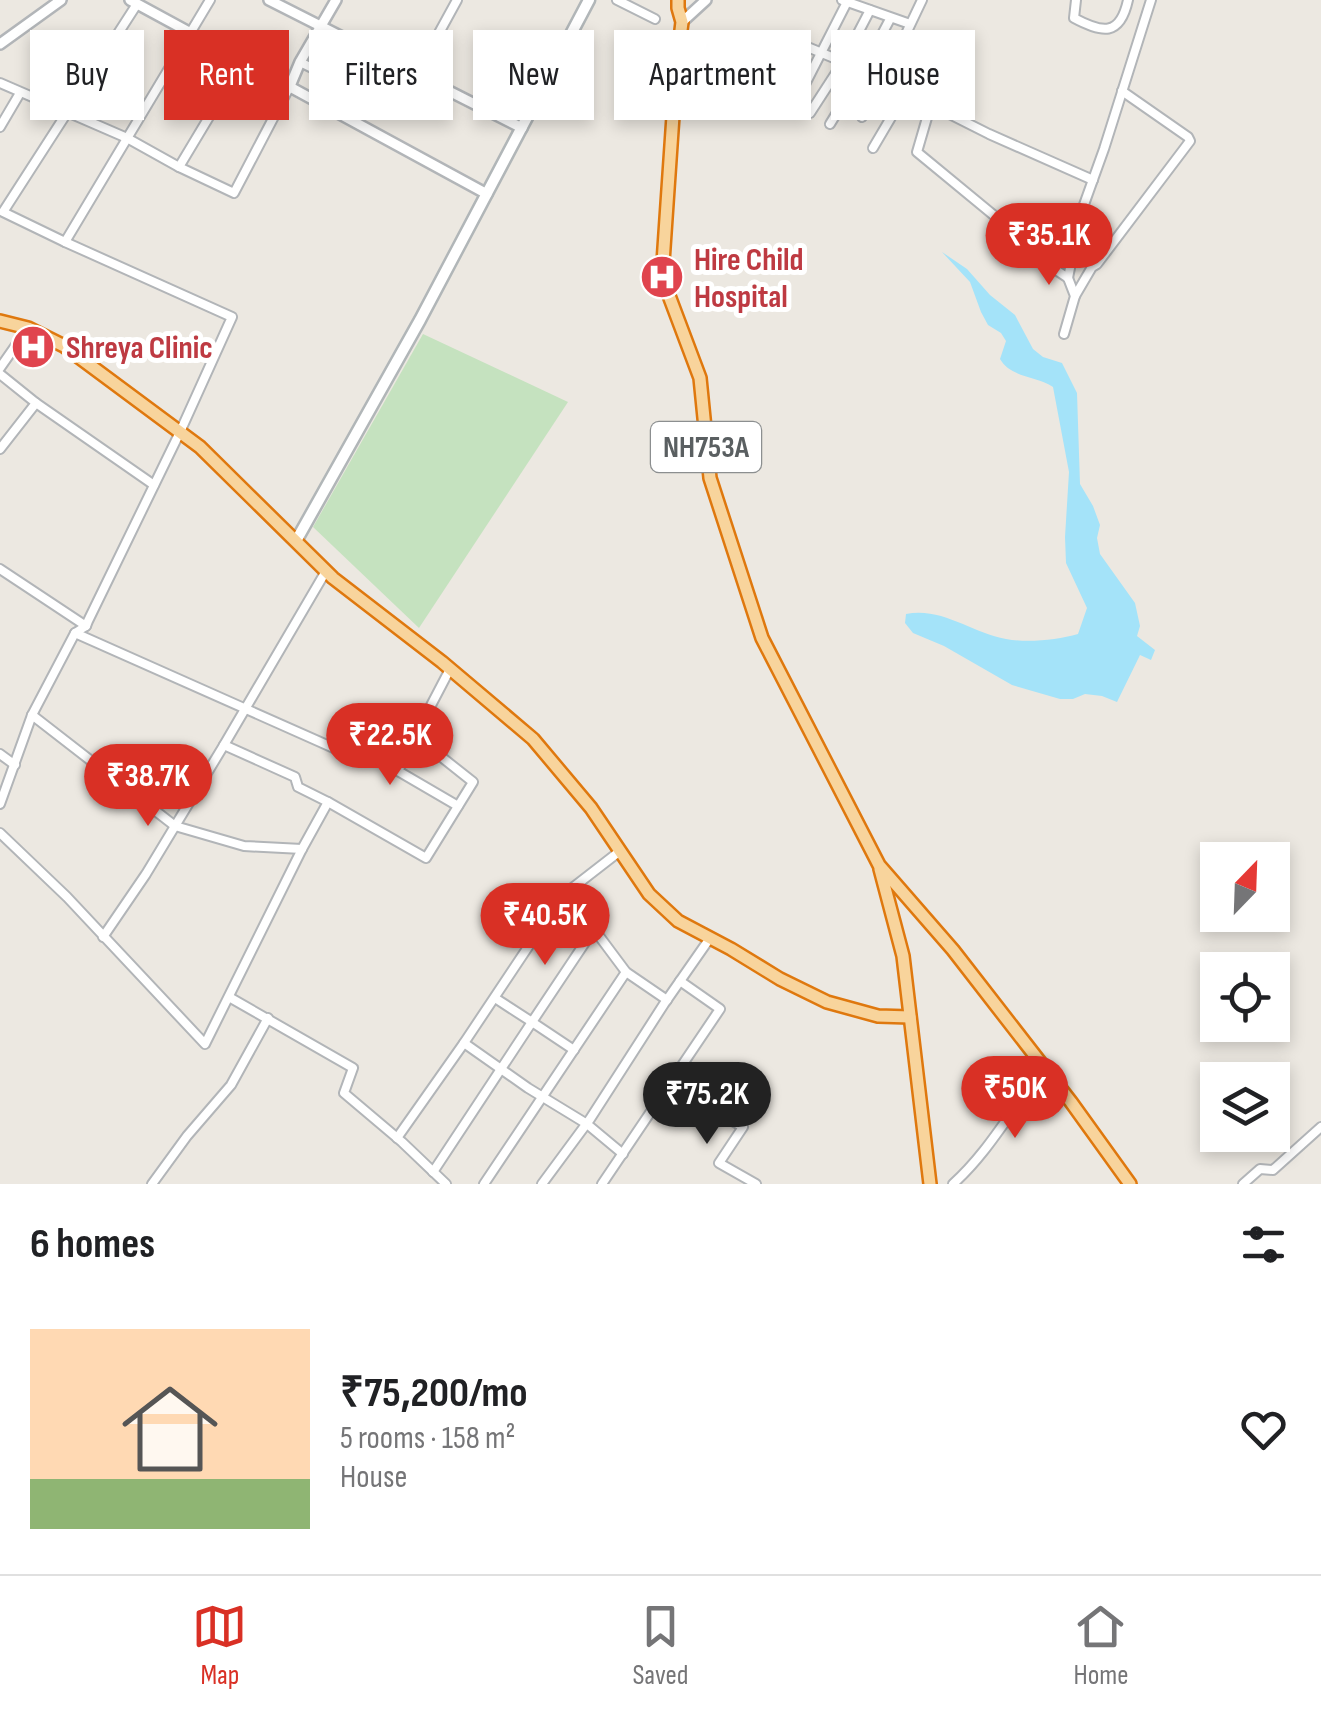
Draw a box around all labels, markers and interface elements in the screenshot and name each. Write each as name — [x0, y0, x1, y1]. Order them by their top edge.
chip: Buy — [30, 30, 144, 120]
chip: Rent — [164, 30, 289, 120]
chip: Filters — [309, 30, 453, 120]
chip: New — [473, 30, 594, 120]
chip: Apartment — [614, 30, 811, 120]
chip: House — [831, 30, 975, 120]
pin: ₹35.1K — [968, 203, 1130, 288]
text: ₹35.1K — [1008, 216, 1090, 255]
place label: Hire Child Hospital — [694, 241, 803, 317]
hospital icon: Hire Child Hospital — [639, 254, 685, 300]
hospital icon: Shreya Clinic — [10, 324, 56, 370]
place label: Shreya Clinic — [66, 329, 213, 368]
road number: NH753A — [651, 422, 761, 472]
pin: ₹22.5K — [309, 703, 471, 788]
text: ₹22.5K — [348, 716, 432, 755]
pin: ₹38.7K — [67, 744, 229, 829]
text: ₹38.7K — [106, 757, 190, 796]
north arrow — [1200, 842, 1290, 932]
map controls — [1200, 842, 1290, 1152]
pin: ₹40.5K — [464, 883, 626, 968]
text: ₹40.5K — [503, 896, 587, 935]
button: locate — [1200, 952, 1290, 1042]
pin: ₹50K — [956, 1056, 1074, 1141]
pin: ₹75.2K — [626, 1062, 788, 1147]
button: layers — [1200, 1062, 1290, 1152]
text: ₹50K — [983, 1069, 1047, 1108]
text: ₹75.2K — [665, 1075, 749, 1114]
icon: filters — [1236, 1217, 1291, 1272]
text: 6 homes — [30, 1219, 155, 1270]
text: ₹75,200/mo — [340, 1368, 528, 1419]
icon: home — [110, 1369, 230, 1489]
icon: heart — [1236, 1402, 1291, 1457]
text: 5 rooms · 158 m² — [340, 1419, 515, 1458]
text: House — [340, 1458, 407, 1497]
tab: Map — [192, 1599, 247, 1692]
tab: Saved — [632, 1599, 689, 1692]
tab: Home — [1073, 1599, 1129, 1692]

